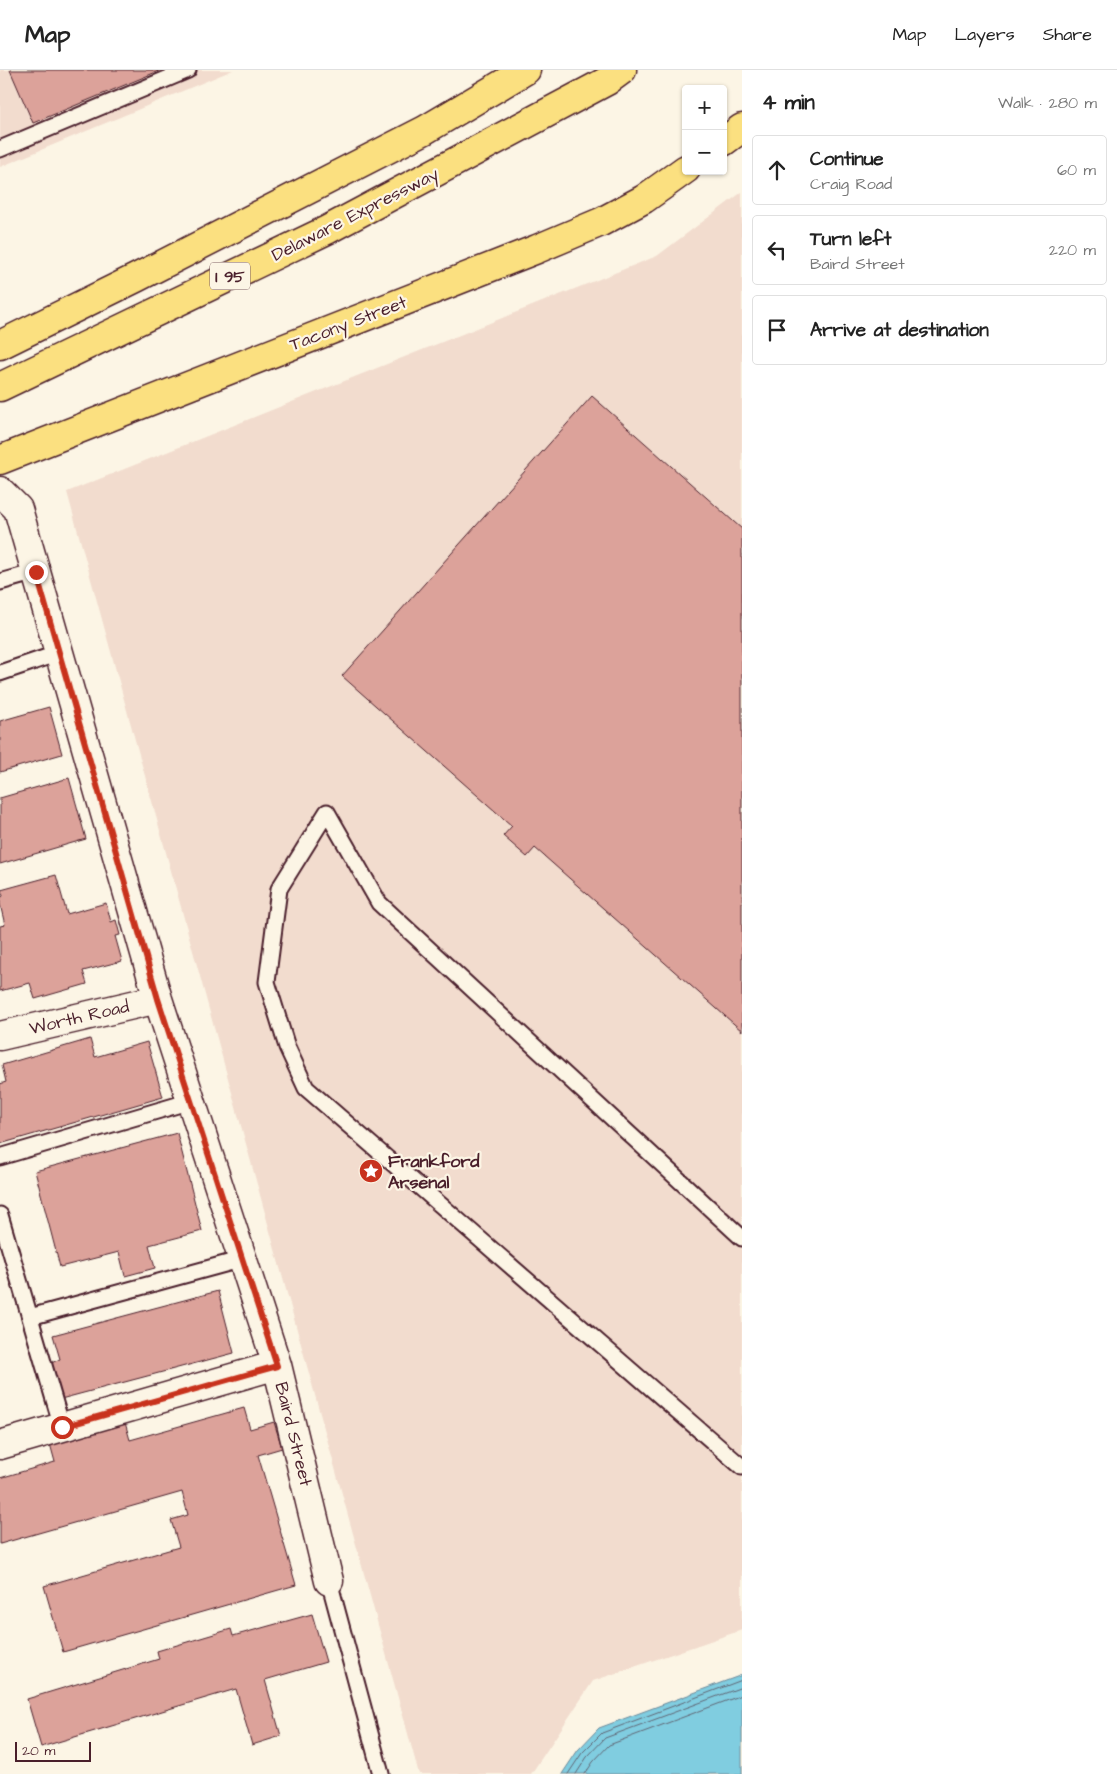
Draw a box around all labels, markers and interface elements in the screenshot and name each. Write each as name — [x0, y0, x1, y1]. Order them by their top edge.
text: Map — [25, 18, 70, 52]
text: Map — [892, 22, 926, 47]
text: Layers — [954, 22, 1015, 47]
text: Share — [1043, 22, 1092, 47]
map controls — [682, 85, 727, 175]
button: + — [682, 85, 727, 130]
text: 4 min — [762, 88, 815, 117]
text: Walk · 280 m — [998, 92, 1097, 114]
button: − — [682, 130, 727, 175]
text: Continue — [810, 146, 884, 173]
icon: ahead — [763, 156, 791, 184]
text: 60 m — [1057, 159, 1096, 181]
street label: Delaware Expressway — [267, 161, 444, 268]
text: Craig Road — [810, 173, 892, 195]
text: Turn left — [810, 226, 891, 253]
icon: left — [763, 236, 791, 264]
text: 220 m — [1049, 239, 1096, 261]
text: Baird Street — [810, 253, 905, 275]
road number: I 95 — [210, 262, 250, 290]
street label: Tacony Street — [286, 289, 411, 358]
icon: arrive — [763, 316, 791, 344]
text: Arrive at destination — [810, 317, 989, 344]
route end — [25, 561, 48, 584]
street label: Worth Road — [27, 994, 131, 1041]
place label: Frankford Arsenal — [388, 1149, 480, 1195]
place icon: Frankford Arsenal — [358, 1158, 384, 1184]
street label: Baird Street — [268, 1379, 319, 1490]
route start — [51, 1416, 74, 1439]
scale bar — [15, 1739, 91, 1762]
text: 20 m — [22, 1741, 55, 1761]

